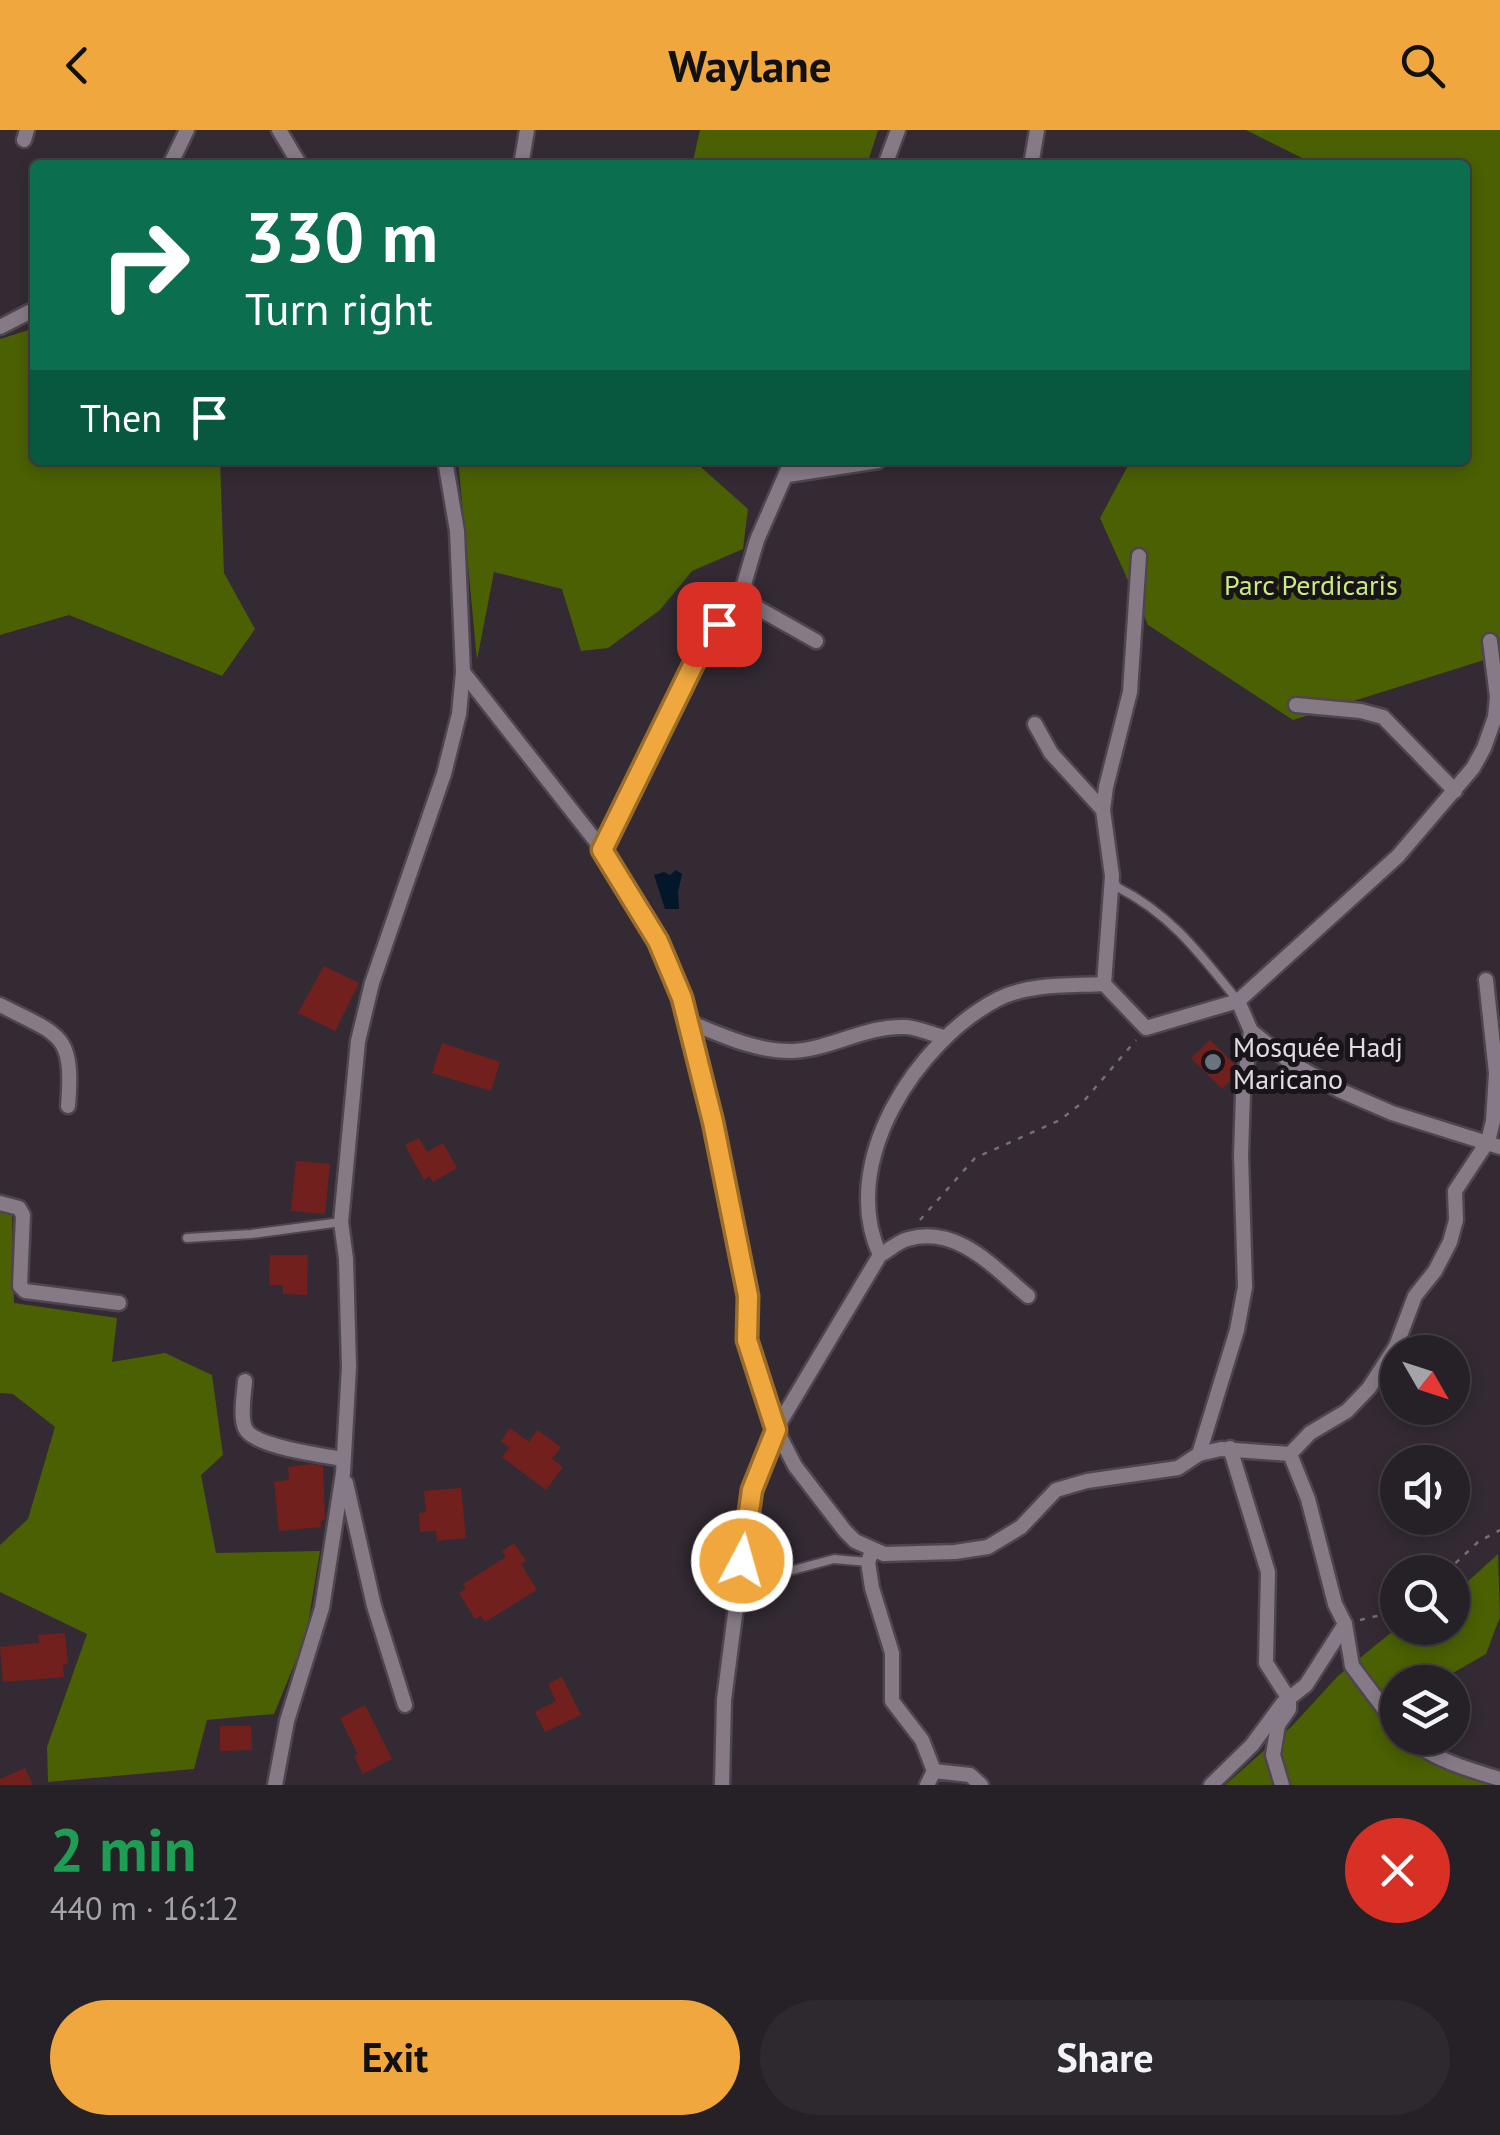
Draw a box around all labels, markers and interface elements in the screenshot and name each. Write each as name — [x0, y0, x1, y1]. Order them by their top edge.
text: Waylane — [668, 36, 832, 94]
icon: back — [50, 38, 105, 93]
icon: search — [1395, 38, 1450, 93]
text: 330 m — [245, 191, 438, 281]
icon: right — [80, 200, 210, 330]
text: Turn right — [245, 279, 433, 337]
icon: arrive — [182, 390, 237, 445]
text: Then — [80, 393, 162, 442]
park label: Parc Perdicaris — [1224, 566, 1398, 603]
pin — [677, 582, 762, 667]
icon: arrive — [692, 597, 747, 652]
place label: Mosquée Hadj Maricano — [1233, 1028, 1403, 1097]
marker: Mosquée Hadj Maricano — [1202, 1051, 1224, 1073]
north arrow — [1380, 1335, 1470, 1425]
map controls — [1380, 1335, 1470, 1755]
button: sound — [1380, 1445, 1470, 1535]
position arrow — [690, 1509, 794, 1613]
button: search — [1380, 1555, 1470, 1645]
button: layers — [1380, 1665, 1470, 1755]
text: 2 min — [50, 1810, 196, 1888]
button: close — [1345, 1818, 1450, 1923]
text: 440 m · 16:12 — [50, 1887, 239, 1929]
button: Exit — [50, 2000, 740, 2115]
button: Share — [760, 2000, 1450, 2115]

